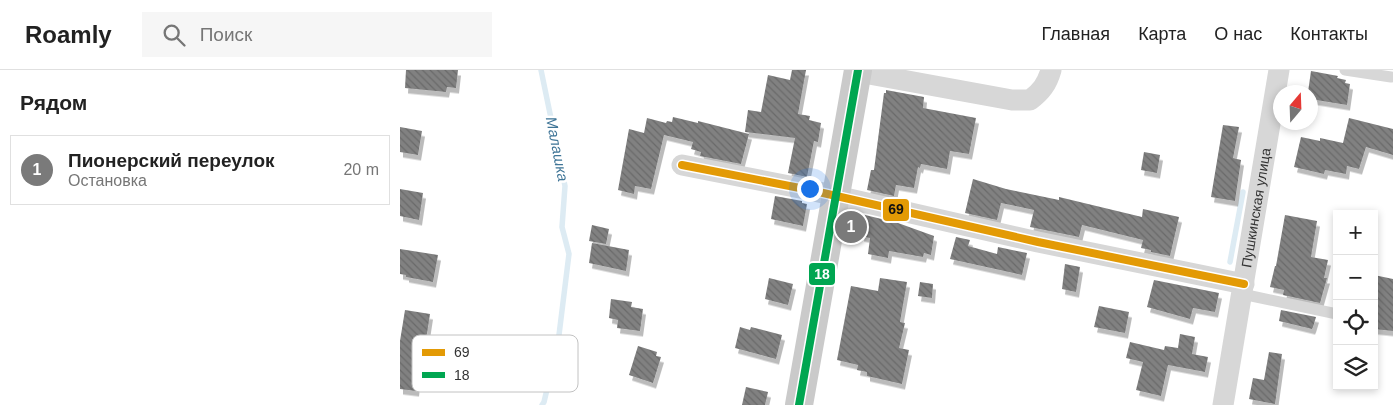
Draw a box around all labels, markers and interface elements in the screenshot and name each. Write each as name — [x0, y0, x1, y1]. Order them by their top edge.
search box — [142, 12, 492, 57]
text: Roamly — [25, 21, 112, 48]
icon: search — [160, 21, 188, 49]
text: Поиск — [200, 24, 252, 45]
text: Главная — [1042, 24, 1110, 44]
text: Карта — [1138, 24, 1186, 44]
text: О нас — [1214, 24, 1262, 44]
text: Контакты — [1290, 24, 1368, 44]
north arrow — [1273, 85, 1318, 130]
text: Рядом — [20, 91, 87, 114]
water label: Малашка — [543, 115, 572, 183]
street label: Пушкинская улица — [1238, 146, 1274, 269]
text: Пионерский переулок — [68, 150, 275, 171]
text: 1 — [33, 161, 41, 178]
text: 20 m — [343, 161, 379, 178]
text: Остановка — [68, 172, 147, 189]
your location — [797, 176, 823, 202]
line badge: 69 — [882, 198, 910, 222]
text: 69 — [888, 201, 904, 217]
pin: 1 — [835, 208, 867, 246]
map controls — [1333, 210, 1378, 390]
button: + — [1333, 210, 1378, 255]
button: − — [1333, 255, 1378, 300]
line badge: 18 — [808, 262, 836, 286]
text: 18 — [814, 266, 830, 282]
button: locate — [1333, 300, 1378, 345]
legend — [412, 335, 578, 392]
text: 69 — [454, 344, 470, 360]
button: layers — [1333, 345, 1378, 390]
text: 18 — [454, 367, 470, 383]

